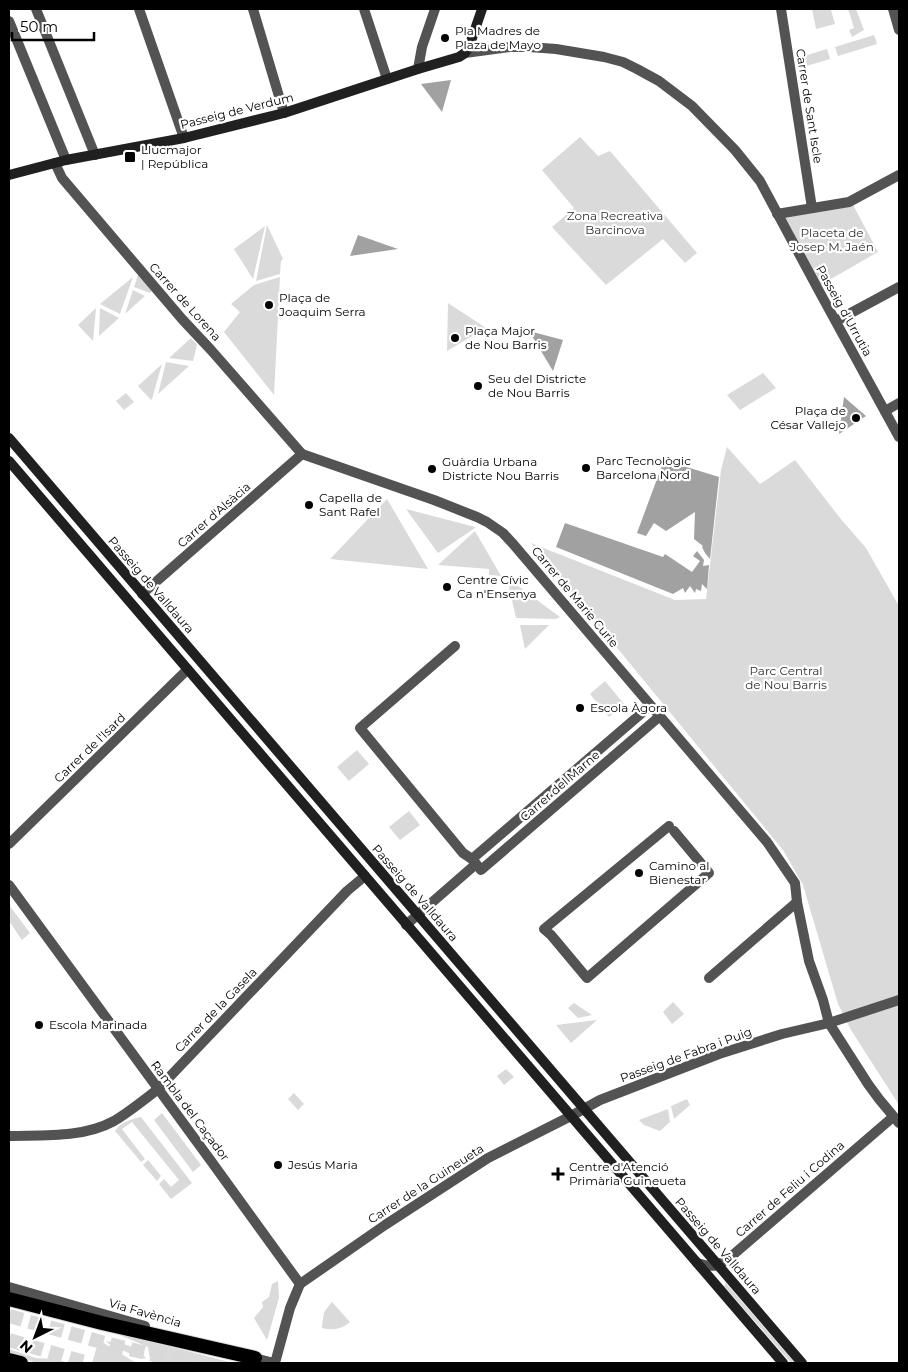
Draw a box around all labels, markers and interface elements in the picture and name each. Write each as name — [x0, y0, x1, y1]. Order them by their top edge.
scale bar — [12, 10, 95, 42]
text: 50 m — [20, 17, 58, 36]
place label: Pla Madres de Plaza de Mayo — [455, 23, 541, 52]
marker: Pla Madres de Plaza de Mayo — [439, 32, 451, 44]
street label: Carrer de Sant Iscle — [793, 48, 826, 164]
street label: Passeig de Verdum — [179, 89, 295, 132]
place label: Llucmajor | República — [141, 142, 208, 171]
marker: Llucmajor | República — [123, 150, 137, 164]
park label: Zona Recreativa Barcinova — [567, 208, 663, 237]
park label: Placeta de Josep M. Jaén — [789, 225, 874, 254]
street label: Carrer de Lorena — [146, 259, 224, 344]
street label: Passeig d'Urrutia — [813, 263, 876, 359]
place label: Plaça de Joaquim Serra — [278, 290, 366, 319]
marker: Plaça de Joaquim Serra — [263, 299, 275, 311]
place label: Plaça Major de Nou Barris — [465, 323, 547, 352]
marker: Plaça Major de Nou Barris — [449, 332, 461, 344]
place label: Seu del Districte de Nou Barris — [488, 371, 586, 400]
marker: Seu del Districte de Nou Barris — [472, 380, 484, 392]
place label: Plaça de César Vallejo — [770, 403, 846, 432]
marker: Plaça de César Vallejo — [850, 412, 862, 424]
place label: Parc Tecnològic Barcelona Nord — [596, 453, 691, 482]
place label: Guàrdia Urbana Districte Nou Barris — [442, 454, 559, 483]
marker: Parc Tecnològic Barcelona Nord — [580, 462, 592, 474]
marker: Guàrdia Urbana Districte Nou Barris — [426, 463, 438, 475]
street label: Carrer d'Alsàcia — [174, 479, 253, 550]
place label: Capella de Sant Rafel — [319, 490, 382, 519]
marker: Capella de Sant Rafel — [303, 499, 315, 511]
street label: Passeig de Valldaura — [105, 533, 198, 636]
street label: Carrer de Marie Curie — [529, 543, 622, 650]
place label: Centre Cívic Ca n'Ensenya — [457, 572, 537, 601]
marker: Centre Cívic Ca n'Ensenya — [441, 581, 453, 593]
park label: Parc Central de Nou Barris — [745, 663, 827, 692]
place label: Escola Àgora — [590, 700, 667, 715]
marker: Escola Àgora — [574, 702, 586, 714]
street label: Carrer de l'Isard — [51, 710, 129, 786]
street label: Carrer del Marne — [517, 747, 603, 824]
street label: Passeig de Valldaura — [369, 841, 462, 944]
place label: Camino al Bienestar — [649, 858, 710, 887]
marker: Camino al Bienestar — [633, 867, 645, 879]
street label: Carrer de la Gasela — [171, 964, 260, 1055]
place label: Escola Marinada — [49, 1017, 147, 1032]
marker: Escola Marinada — [33, 1019, 45, 1031]
street label: Passeig de Fabra i Puig — [618, 1024, 754, 1085]
street label: Rambla del Caçador — [148, 1058, 233, 1164]
street label: Carrer de Feliu i Codina — [732, 1137, 847, 1240]
street label: Carrer de la Guineueta — [365, 1141, 486, 1227]
place label: Jesús Maria — [287, 1157, 358, 1172]
marker: Jesús Maria — [272, 1159, 284, 1171]
place label: Centre d'Atenció Primària Guineueta — [569, 1159, 686, 1188]
marker: Centre d'Atenció Primària Guineueta — [551, 1167, 565, 1181]
street label: Passeig de Valldaura — [672, 1194, 765, 1297]
street label: Via Favència — [107, 1295, 183, 1330]
north arrow — [10, 1312, 60, 1362]
text: N — [16, 1336, 37, 1357]

